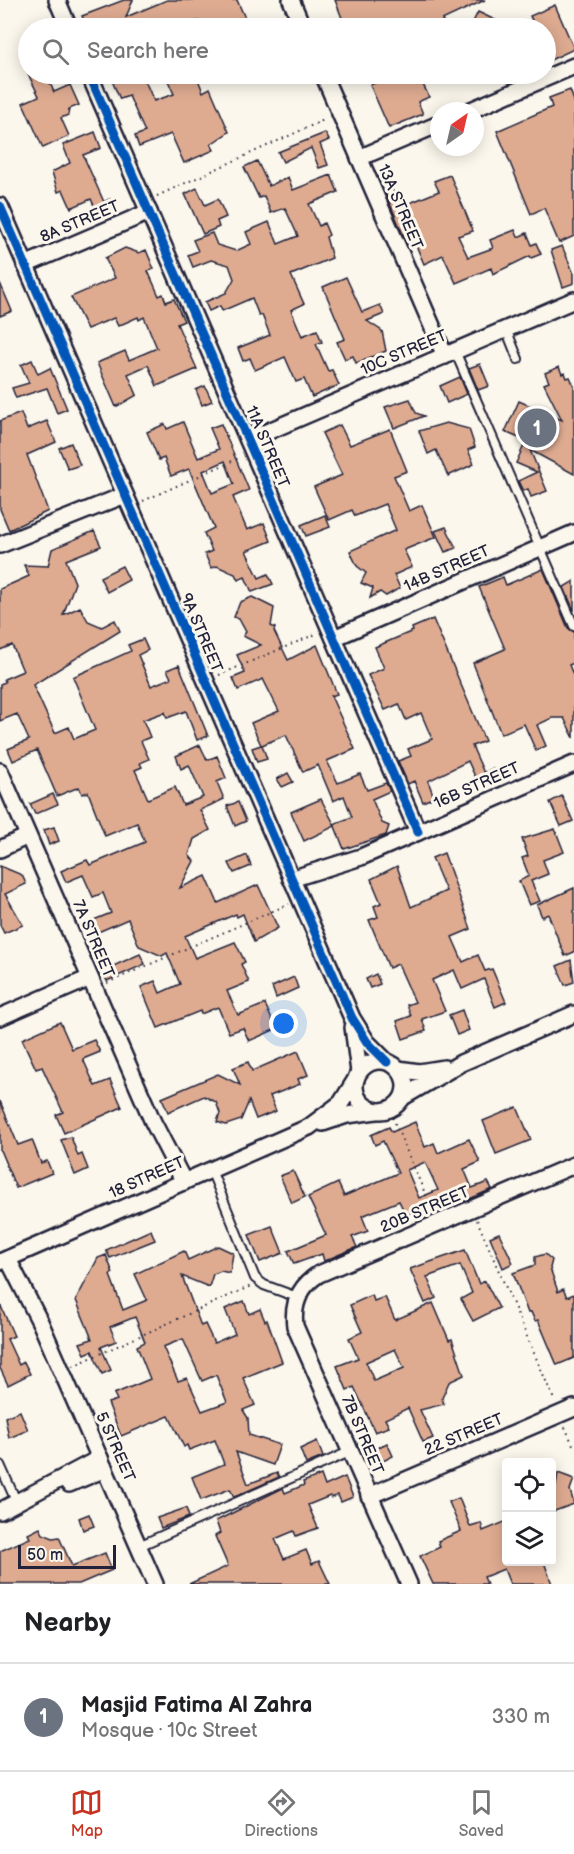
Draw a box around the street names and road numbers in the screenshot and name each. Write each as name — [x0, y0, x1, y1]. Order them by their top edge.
street label: 13A STREET — [373, 161, 427, 253]
street label: 8A STREET — [38, 197, 123, 247]
street label: 10C STREET — [358, 326, 450, 380]
street label: 11A STREET — [241, 403, 293, 491]
street label: 14B STREET — [401, 541, 493, 596]
street label: 9A STREET — [176, 591, 226, 676]
street label: 16B STREET — [431, 758, 523, 813]
street label: 7A STREET — [68, 897, 118, 981]
street label: 18 STREET — [106, 1153, 188, 1203]
street label: 20B STREET — [378, 1183, 473, 1237]
street label: 7B STREET — [337, 1393, 387, 1478]
street label: 5 STREET — [91, 1409, 139, 1485]
street label: 22 STREET — [422, 1410, 507, 1460]

